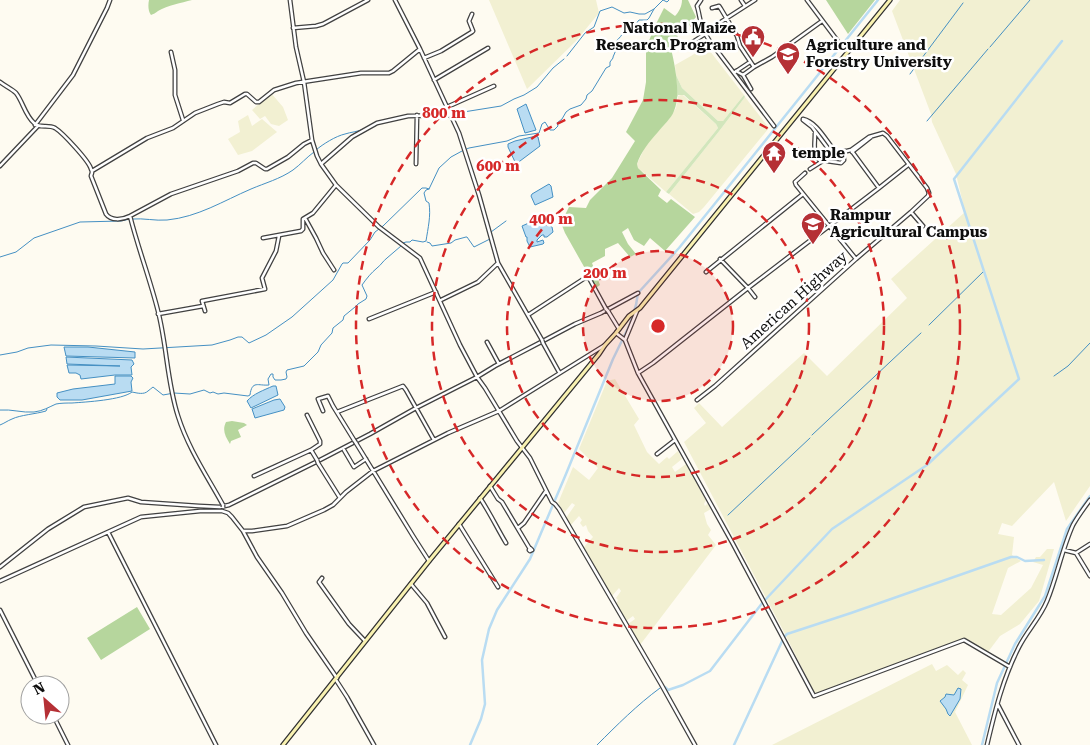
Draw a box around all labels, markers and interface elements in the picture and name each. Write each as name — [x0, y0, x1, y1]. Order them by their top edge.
place label: National Maize Research Program — [596, 19, 737, 54]
public building icon: National Maize Research Program — [740, 24, 766, 58]
place label: Agriculture and Forestry University — [806, 36, 952, 71]
school or university icon: Agriculture and Forestry University — [775, 41, 801, 75]
text: 800 m — [422, 104, 466, 122]
temple icon: temple — [761, 140, 787, 174]
place label: temple — [792, 144, 845, 162]
text: 600 m — [476, 157, 520, 175]
place label: Rampur Agricultural Campus — [830, 206, 988, 241]
text: 400 m — [529, 210, 573, 228]
school or university icon: Rampur Agricultural Campus — [800, 211, 826, 245]
street label: American Highway — [737, 247, 851, 353]
text: 200 m — [583, 264, 627, 282]
centre of rings — [649, 317, 667, 335]
north arrow — [20, 675, 70, 725]
text: N — [31, 679, 48, 698]

